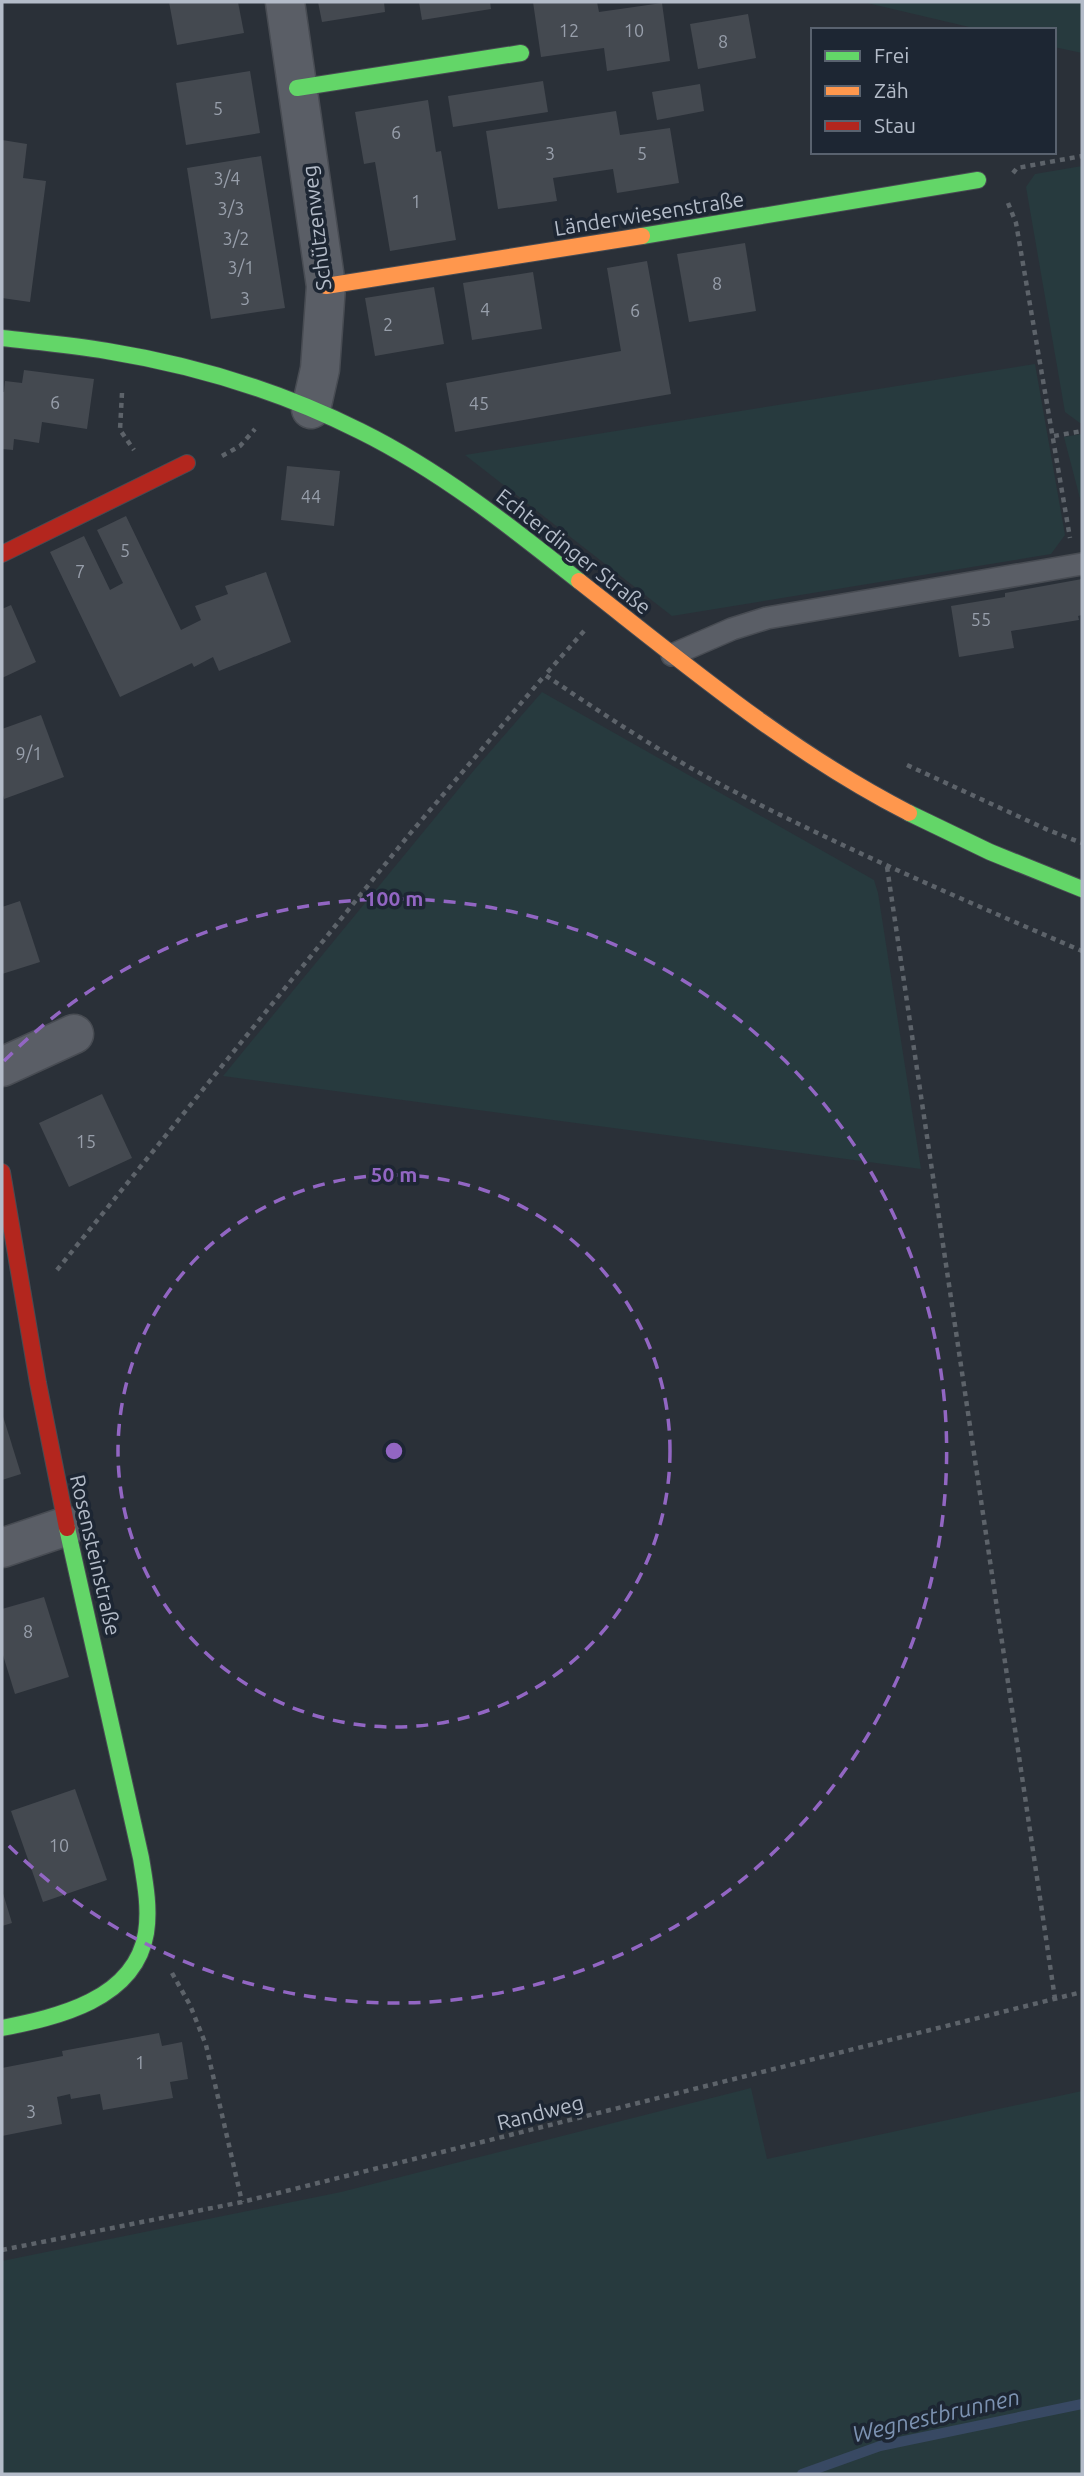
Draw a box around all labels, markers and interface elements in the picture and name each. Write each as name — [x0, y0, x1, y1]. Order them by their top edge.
house number: 12 — [559, 20, 579, 40]
house number: 10 — [624, 20, 644, 40]
legend — [811, 28, 1056, 154]
house number: 8 — [718, 31, 728, 51]
text: Frei — [874, 43, 909, 67]
text: Zäh — [874, 78, 909, 102]
house number: 5 — [213, 98, 223, 118]
text: Stau — [874, 113, 916, 137]
house number: 6 — [391, 122, 401, 142]
house number: 3 — [545, 143, 555, 163]
house number: 5 — [637, 143, 647, 163]
street label: Schützenweg — [296, 164, 336, 292]
house number: 3/4 — [214, 168, 240, 188]
street label: Länderwiesenstraße — [552, 186, 746, 240]
house number: 1 — [411, 191, 421, 211]
house number: 3/3 — [218, 198, 244, 218]
house number: 3/2 — [223, 228, 249, 248]
house number: 3/1 — [228, 257, 254, 277]
house number: 8 — [712, 273, 722, 293]
house number: 3 — [240, 288, 250, 308]
house number: 4 — [480, 299, 490, 319]
house number: 6 — [630, 300, 640, 320]
house number: 2 — [383, 314, 393, 334]
house number: 6 — [50, 392, 60, 412]
house number: 45 — [469, 393, 489, 413]
street label: Echterdinger Straße — [492, 483, 656, 619]
house number: 44 — [301, 486, 321, 506]
house number: 5 — [120, 540, 130, 560]
house number: 7 — [75, 561, 85, 581]
house number: 55 — [971, 609, 991, 629]
house number: 9/1 — [16, 743, 42, 763]
text: 100 m — [365, 886, 423, 910]
house number: 15 — [76, 1131, 96, 1151]
text: 50 m — [371, 1162, 417, 1186]
centre of rings — [382, 1439, 406, 1463]
street label: Rosensteinstraße — [66, 1472, 126, 1638]
house number: 8 — [23, 1621, 33, 1641]
house number: 10 — [49, 1835, 69, 1855]
house number: 1 — [135, 2052, 145, 2072]
street label: Randweg — [494, 2090, 586, 2134]
house number: 3 — [26, 2101, 36, 2121]
water label: Wegnestbrunnen — [850, 2384, 1022, 2446]

